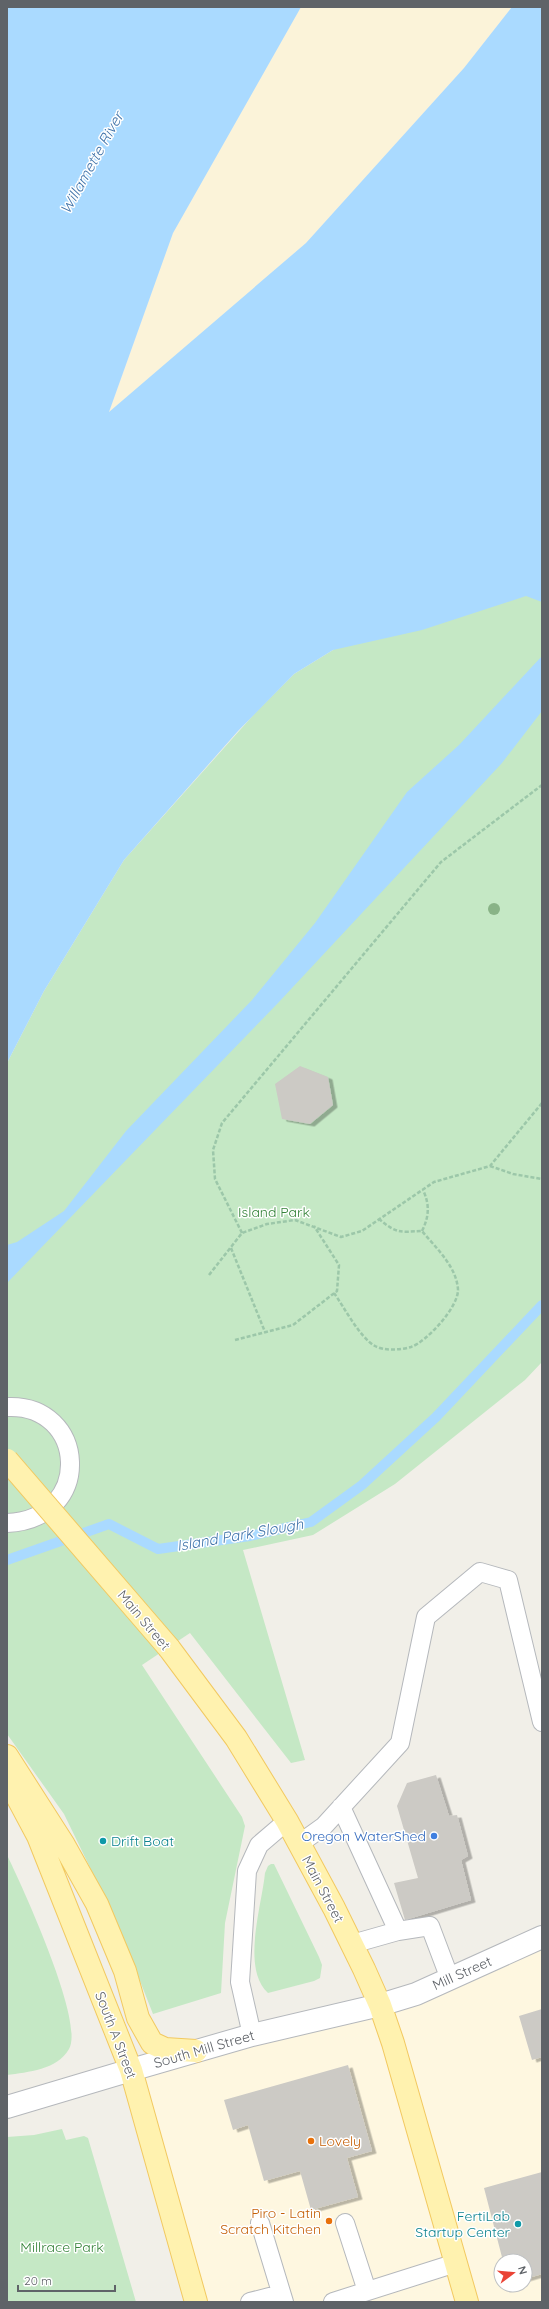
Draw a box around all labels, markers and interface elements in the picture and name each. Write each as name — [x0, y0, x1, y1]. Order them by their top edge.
water label: Willamette River — [56, 106, 129, 217]
park label: Island Park — [238, 1203, 310, 1221]
water label: Island Park Slough — [175, 1514, 305, 1555]
street label: Main Street — [114, 1586, 175, 1654]
place label: Oregon WaterShed — [301, 1827, 426, 1845]
marker: Oregon WaterShed — [429, 1831, 439, 1841]
place label: Drift Boat — [111, 1832, 174, 1850]
marker: Drift Boat — [98, 1836, 108, 1846]
street label: Main Street — [298, 1852, 348, 1926]
street label: Mill Street — [430, 1952, 495, 1994]
street label: South A Street — [91, 1989, 141, 2081]
street label: South Mill Street — [152, 2026, 257, 2072]
place label: Lovely — [319, 2132, 361, 2150]
marker: Lovely — [306, 2136, 316, 2146]
place label: Piro - Latin Scratch Kitchen — [220, 2204, 321, 2238]
place label: FertiLab Startup Center — [415, 2207, 511, 2241]
marker: Piro - Latin Scratch Kitchen — [324, 2216, 334, 2226]
marker: FertiLab Startup Center — [513, 2219, 523, 2229]
park label: Millrace Park — [20, 2238, 104, 2256]
north arrow — [493, 2253, 533, 2293]
text: N — [515, 2264, 530, 2276]
scale bar — [18, 2267, 115, 2293]
text: 20 m — [24, 2273, 52, 2288]

